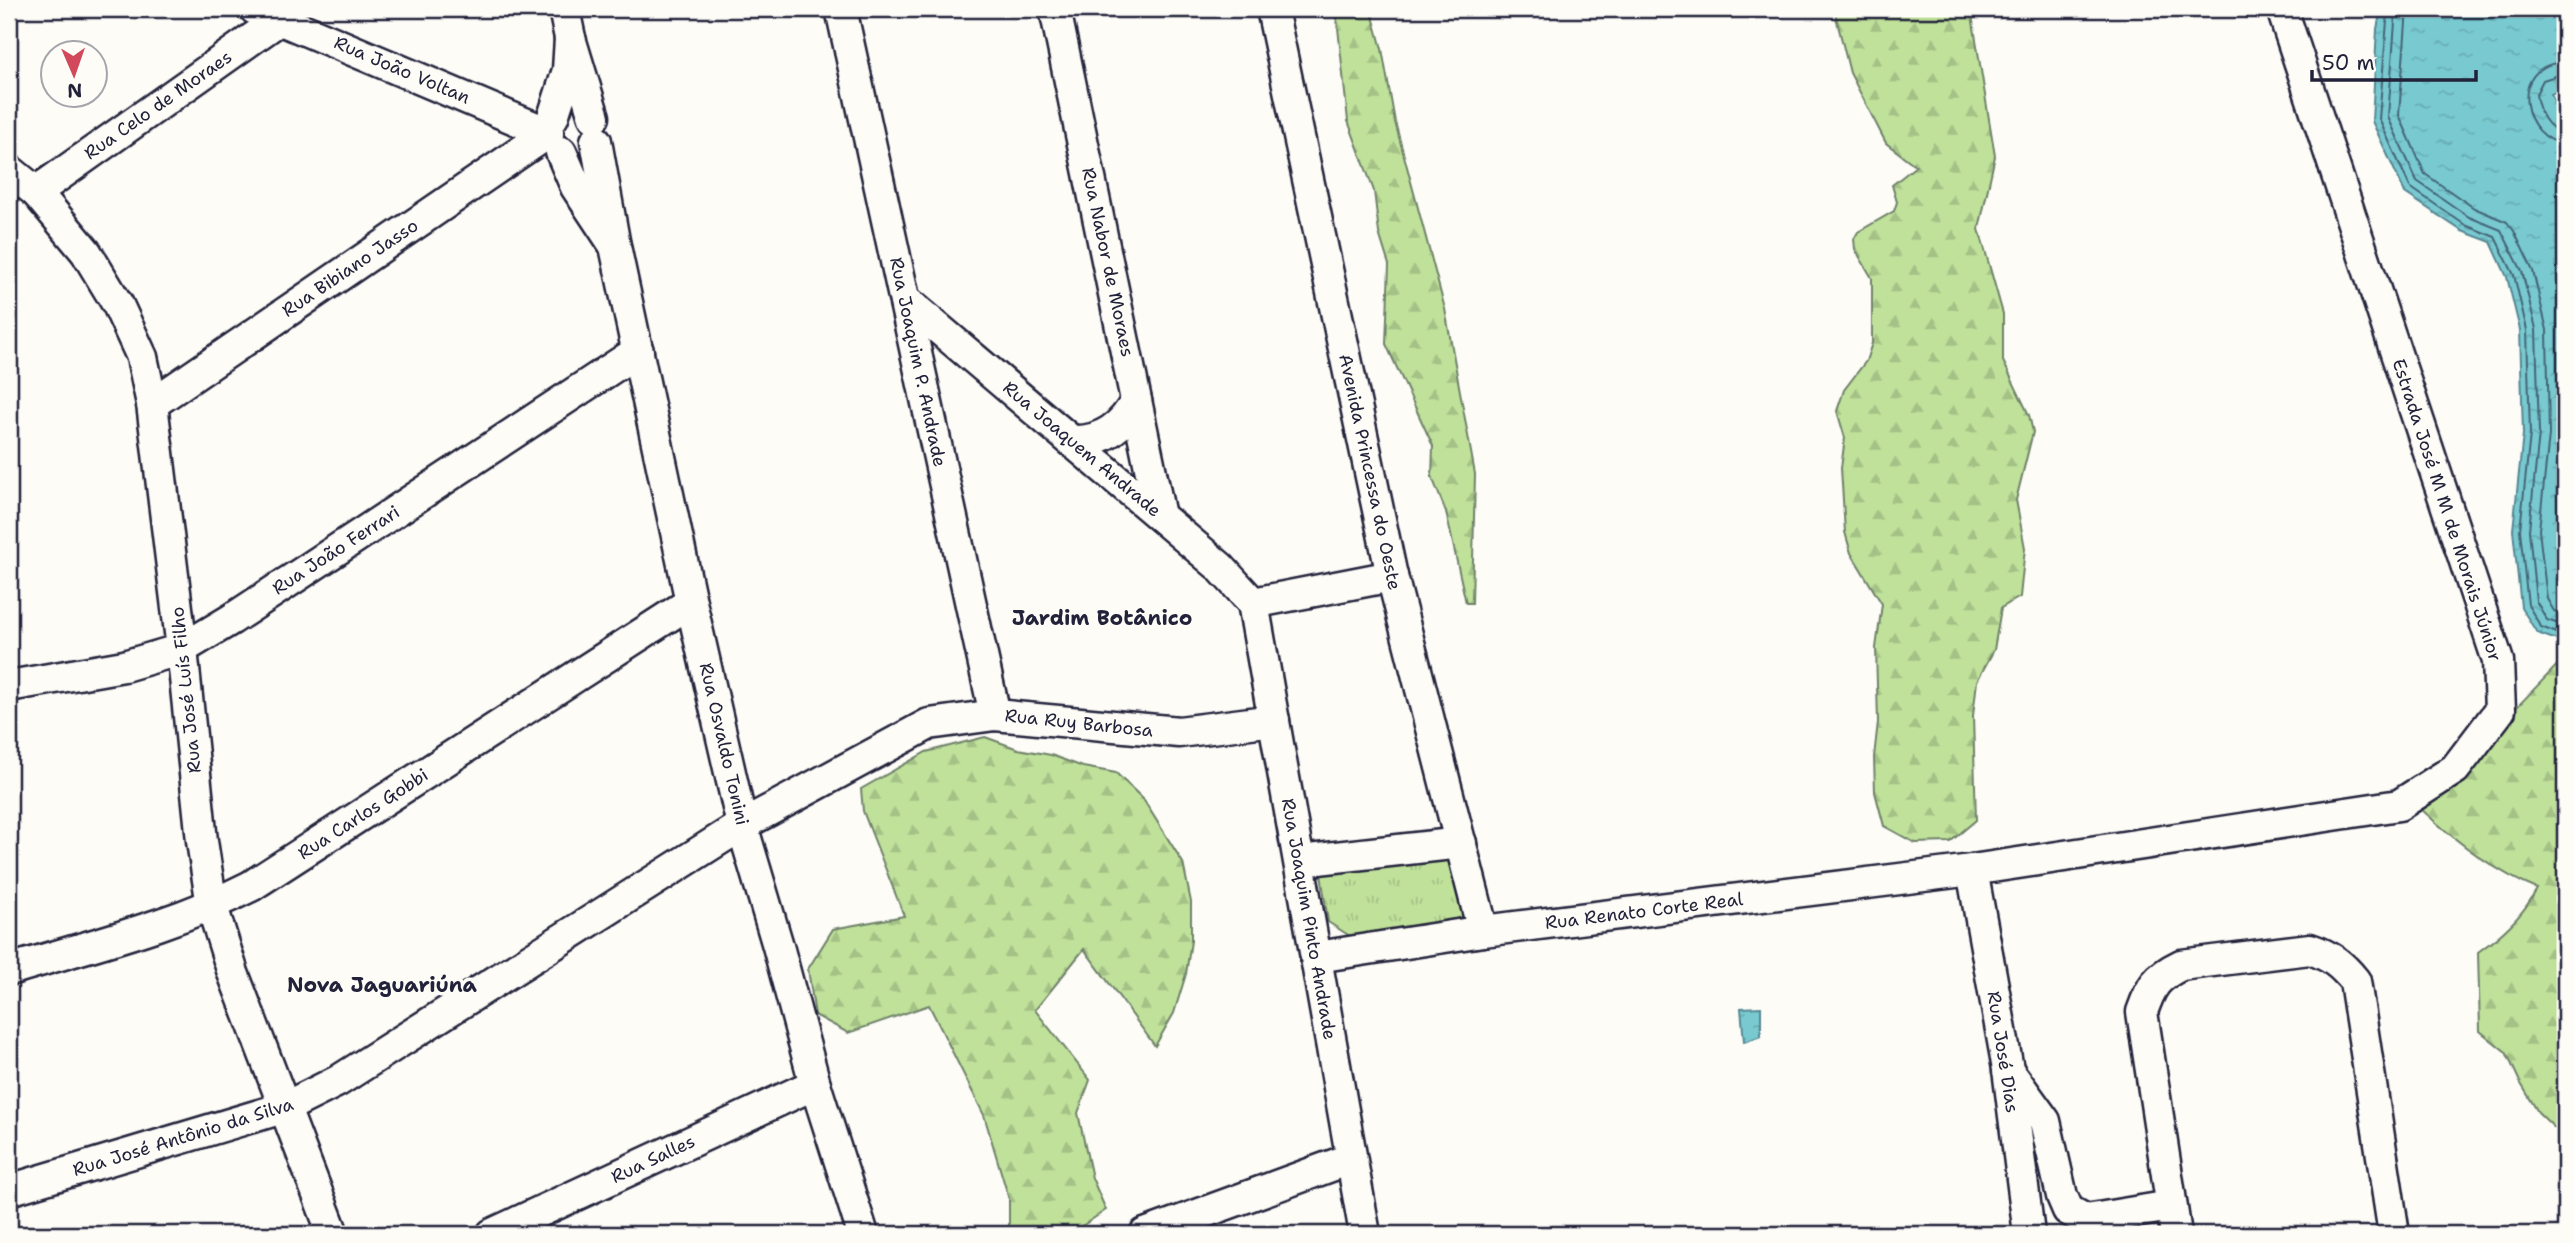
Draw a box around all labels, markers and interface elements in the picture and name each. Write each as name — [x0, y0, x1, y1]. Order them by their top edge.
street label: Rua João Voltan — [330, 31, 474, 109]
north arrow — [38, 38, 108, 108]
scale bar — [2312, 38, 2476, 82]
street label: Rua Celo de Moraes — [79, 45, 237, 165]
text: 50 m — [2322, 49, 2375, 77]
text: N — [67, 78, 83, 103]
street label: Rua Nabor de Moraes — [1076, 165, 1140, 359]
street label: Rua Bibiano Jasso — [277, 213, 423, 323]
street label: Rua Joaquim P. Andrade — [884, 255, 952, 469]
street label: Avenida Princessa do Oeste — [1333, 352, 1407, 592]
street label: Estrada José M M de Morais Júnior — [2387, 356, 2507, 664]
street label: Rua Joaquem Andrade — [998, 376, 1166, 522]
street label: Rua João Ferrari — [268, 500, 404, 600]
district label: Jardim Botânico — [1012, 604, 1192, 632]
street label: Rua José Luís Filho — [165, 606, 207, 774]
street label: Rua Osvaldo Tonini — [694, 660, 754, 828]
street label: Rua Ruy Barbosa — [1004, 703, 1154, 743]
street label: Rua Carlos Gobbi — [293, 763, 433, 865]
street label: Rua Joaquim Pinto Andrade — [1276, 796, 1342, 1042]
street label: Rua Renato Corte Real — [1544, 887, 1745, 935]
district label: Nova Jaguariúna — [287, 971, 478, 999]
street label: Rua José Dias — [1982, 990, 2024, 1114]
street label: Rua José Antônio da Silva — [70, 1092, 296, 1182]
street label: Rua Salles — [607, 1129, 699, 1189]

